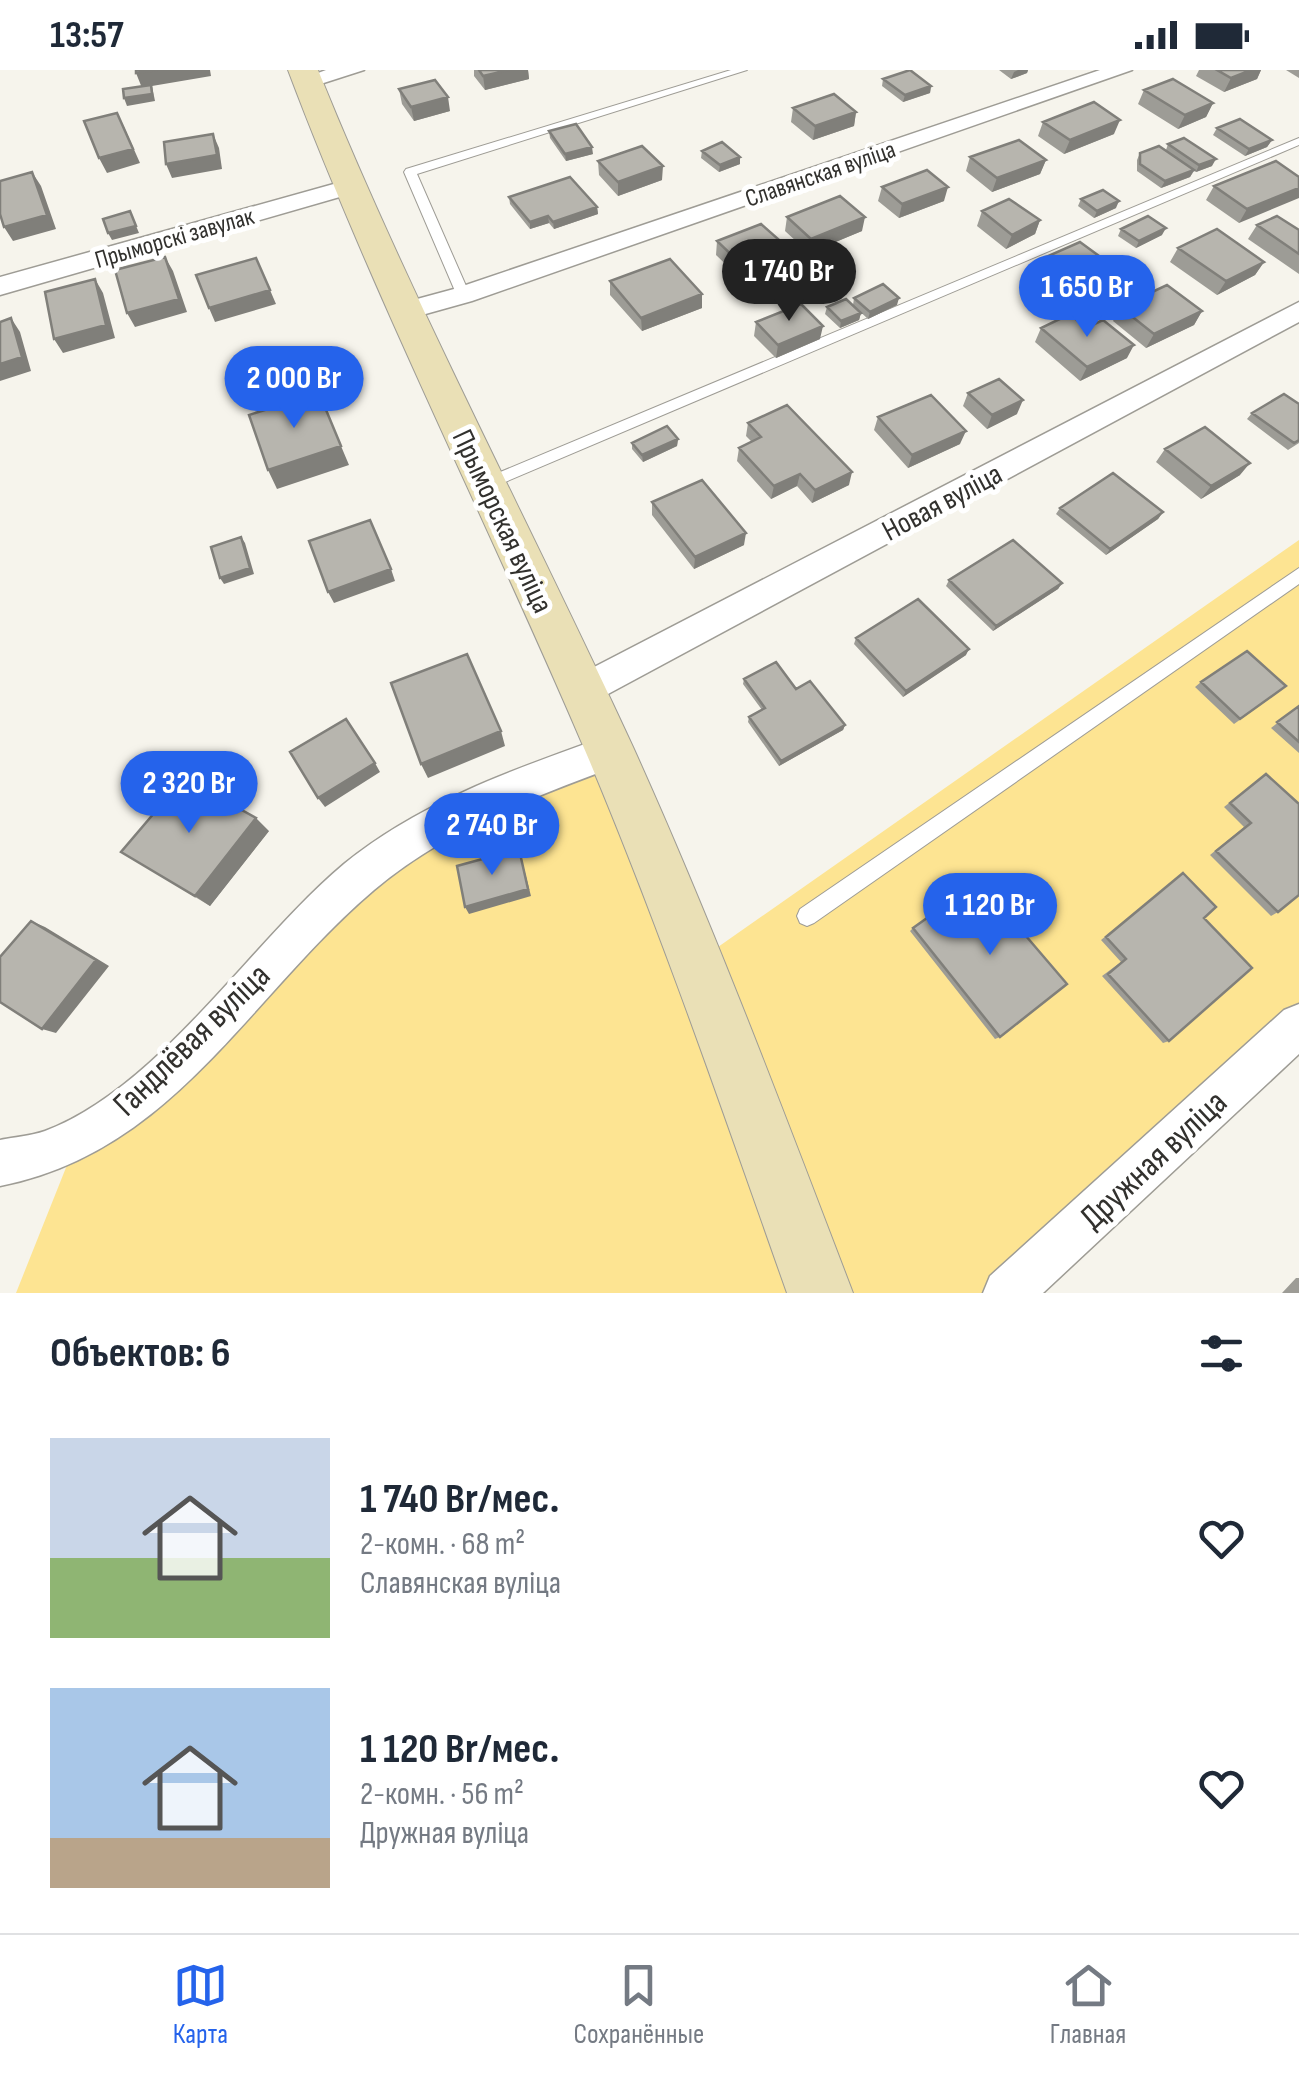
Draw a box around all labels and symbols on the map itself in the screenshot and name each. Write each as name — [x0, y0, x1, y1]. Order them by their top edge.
street label: Славянская вуліца — [741, 134, 900, 215]
street label: Прыморскі завулак — [91, 201, 258, 276]
pin: 1 740 Br — [686, 239, 892, 324]
pin: 1 650 Br — [984, 255, 1190, 340]
pin: 2 000 Br — [191, 346, 397, 431]
street label: Прыморская вуліца — [444, 424, 560, 619]
street label: Новая вуліца — [876, 456, 1009, 549]
pin: 2 320 Br — [86, 751, 292, 836]
pin: 2 740 Br — [389, 793, 595, 878]
pin: 1 120 Br — [887, 873, 1093, 958]
street label: Гандлёвая вуліца — [105, 955, 280, 1126]
street label: Дружная вуліца — [1072, 1081, 1236, 1239]

